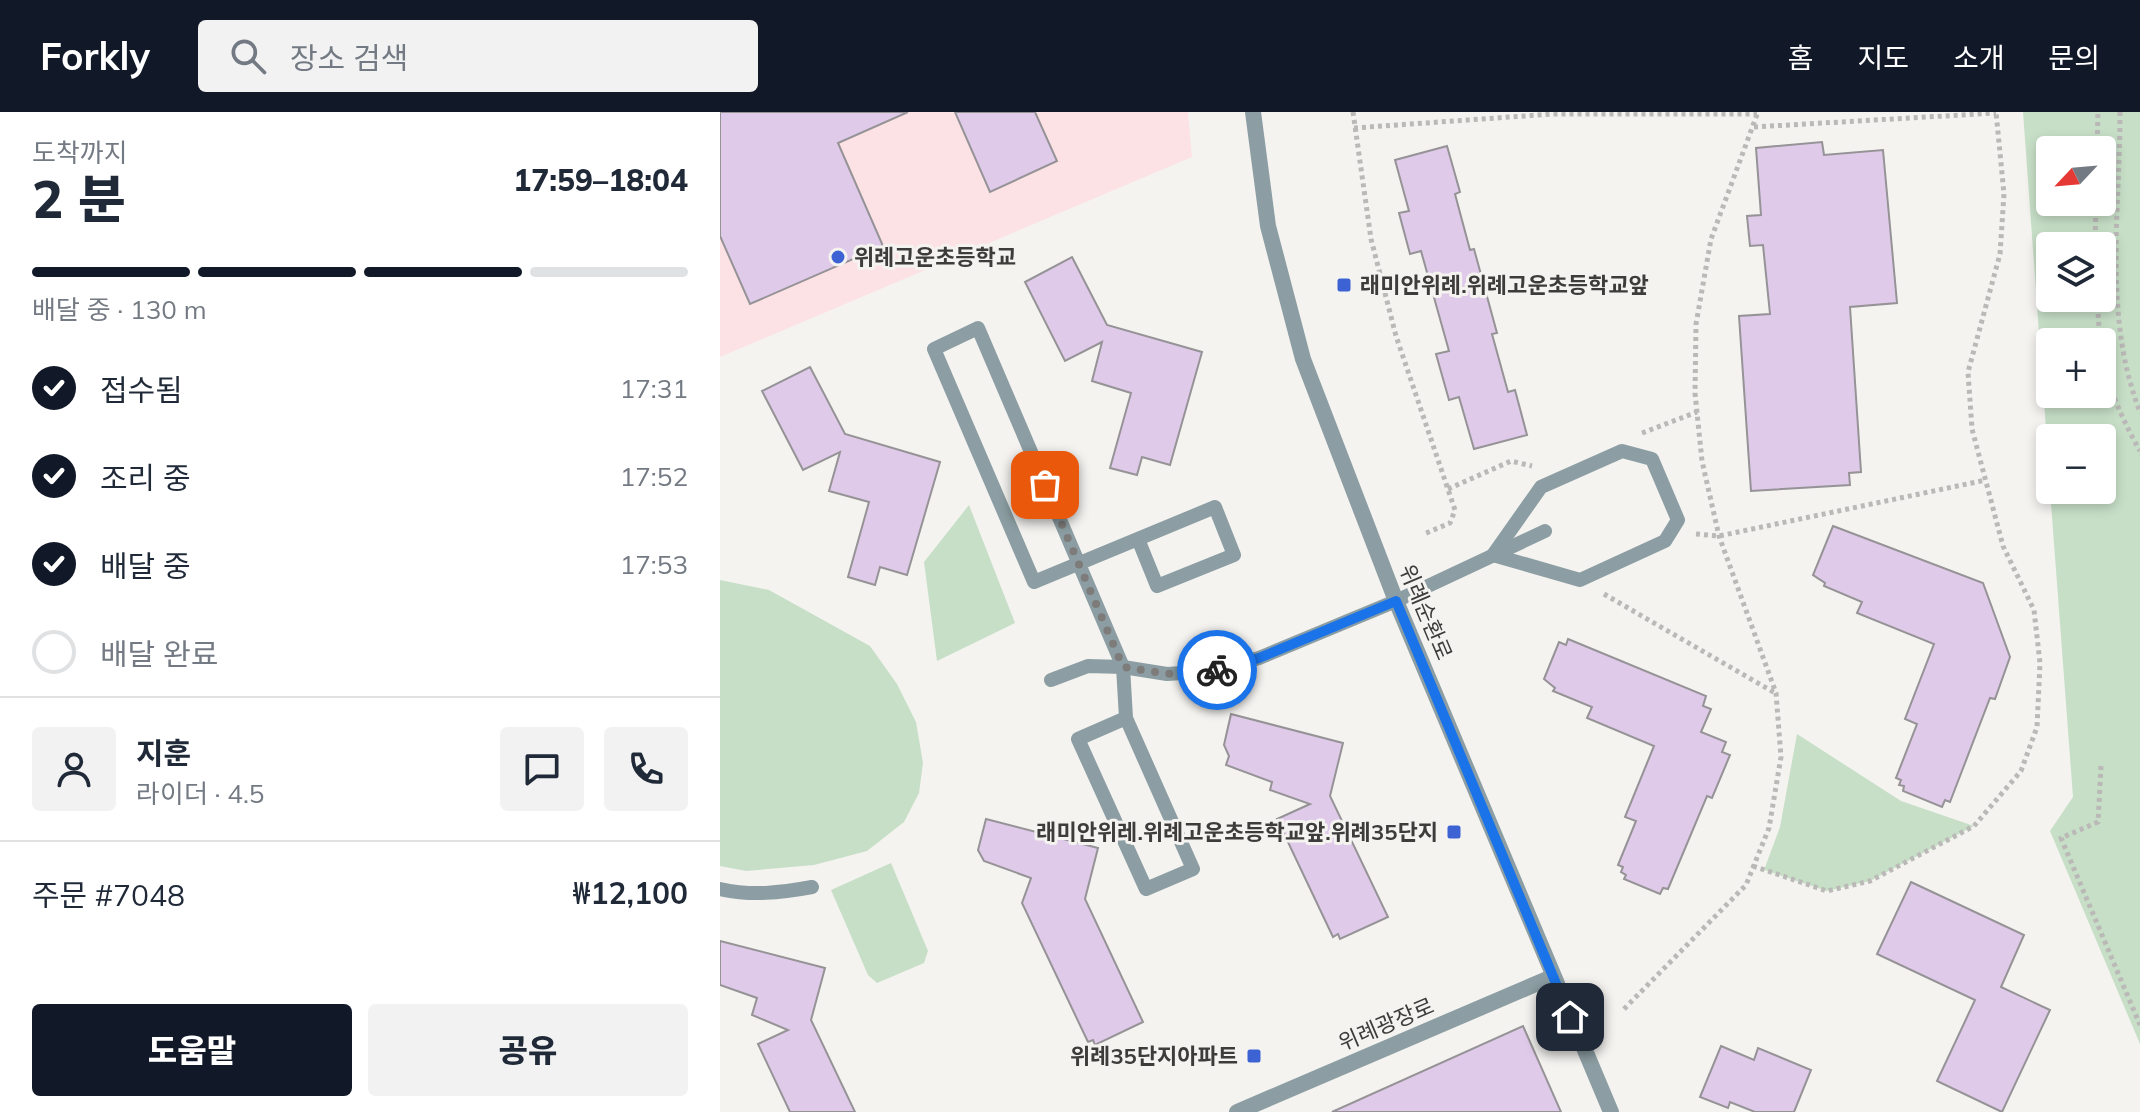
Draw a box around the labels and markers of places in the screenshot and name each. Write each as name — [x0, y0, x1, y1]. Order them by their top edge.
place label: 위례고운초등학교 — [854, 243, 1016, 271]
marker: 위례고운초등학교 — [829, 248, 847, 266]
place label: 래미안위례.위례고운초등학교앞 — [1360, 271, 1649, 299]
marker: 래미안위례.위례고운초등학교앞 — [1335, 276, 1353, 294]
pin — [1011, 451, 1079, 519]
place label: 래미안위레.위례고운초등학교앞.위례35단지 — [1036, 818, 1438, 846]
marker: 래미안위레.위례고운초등학교앞.위례35단지 — [1445, 823, 1463, 841]
pin — [1536, 983, 1604, 1051]
place label: 위례35단지아파트 — [1070, 1042, 1238, 1070]
marker: 위례35단지아파트 — [1245, 1047, 1263, 1065]

